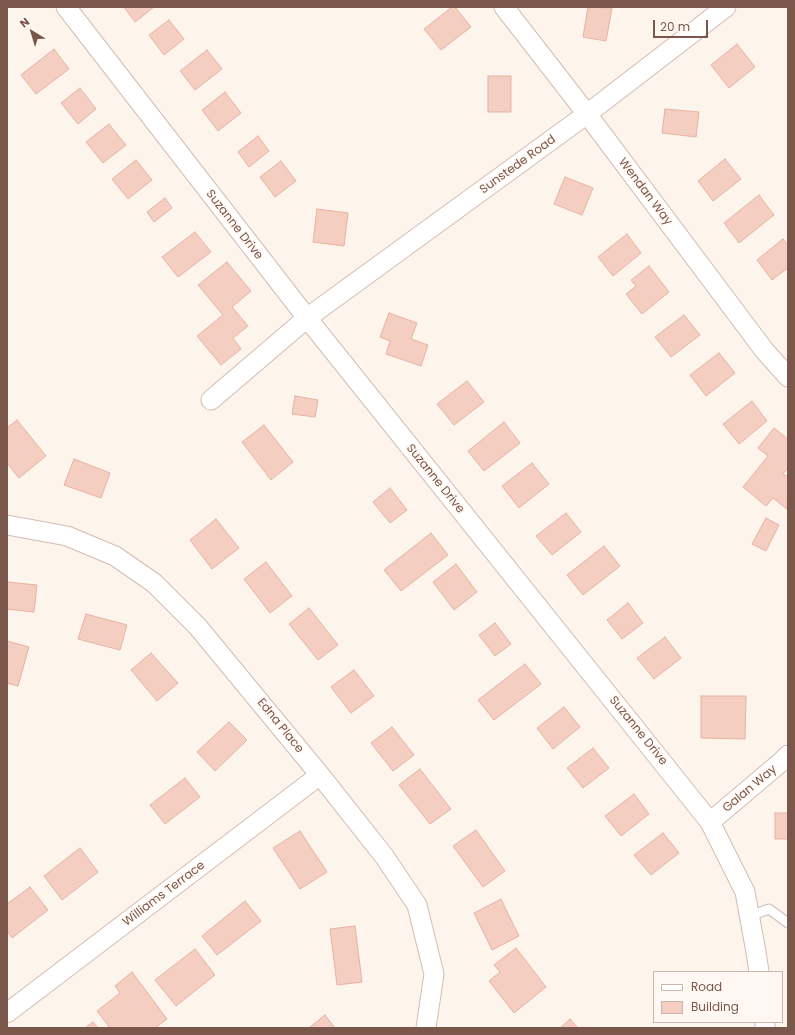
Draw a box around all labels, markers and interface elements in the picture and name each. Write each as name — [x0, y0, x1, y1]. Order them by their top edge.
north arrow — [12, 12, 52, 52]
scale bar — [655, 12, 710, 38]
text: N — [16, 14, 33, 31]
text: 20 m — [660, 18, 690, 35]
street label: Sunstede Road — [477, 133, 559, 197]
street label: Wendan Way — [615, 156, 675, 228]
street label: Suzanne Drive — [202, 187, 266, 263]
street label: Suzanne Drive — [403, 442, 467, 516]
street label: Suzanne Drive — [606, 694, 670, 768]
street label: Edna Place — [254, 696, 306, 756]
street label: Galan Way — [720, 762, 780, 816]
street label: Williams Terrace — [120, 858, 208, 930]
legend — [653, 971, 783, 1023]
text: Road — [691, 978, 722, 995]
text: Building — [691, 998, 739, 1015]

